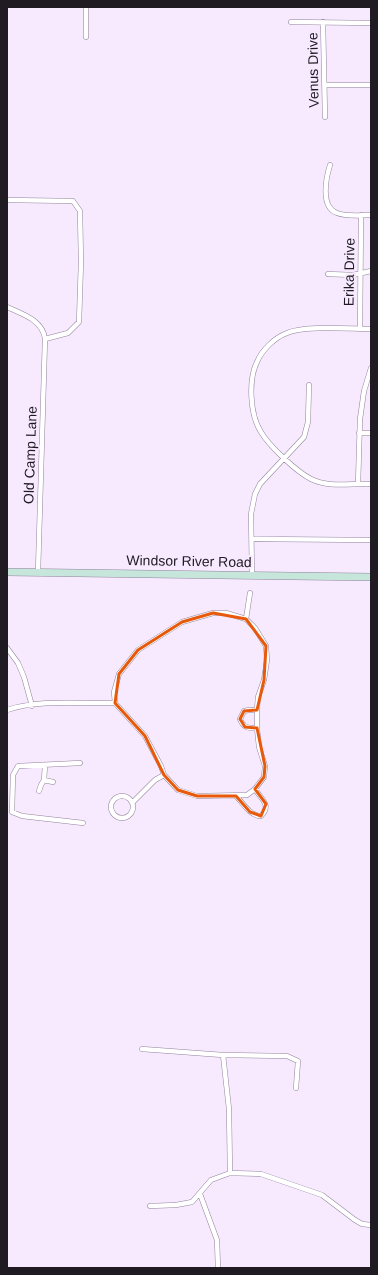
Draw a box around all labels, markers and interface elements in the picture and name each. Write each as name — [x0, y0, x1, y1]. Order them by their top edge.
street label: Venus Drive — [304, 32, 322, 108]
street label: Erika Drive — [340, 237, 358, 306]
street label: Old Camp Lane — [20, 406, 40, 504]
street label: Windsor River Road — [126, 552, 252, 570]

